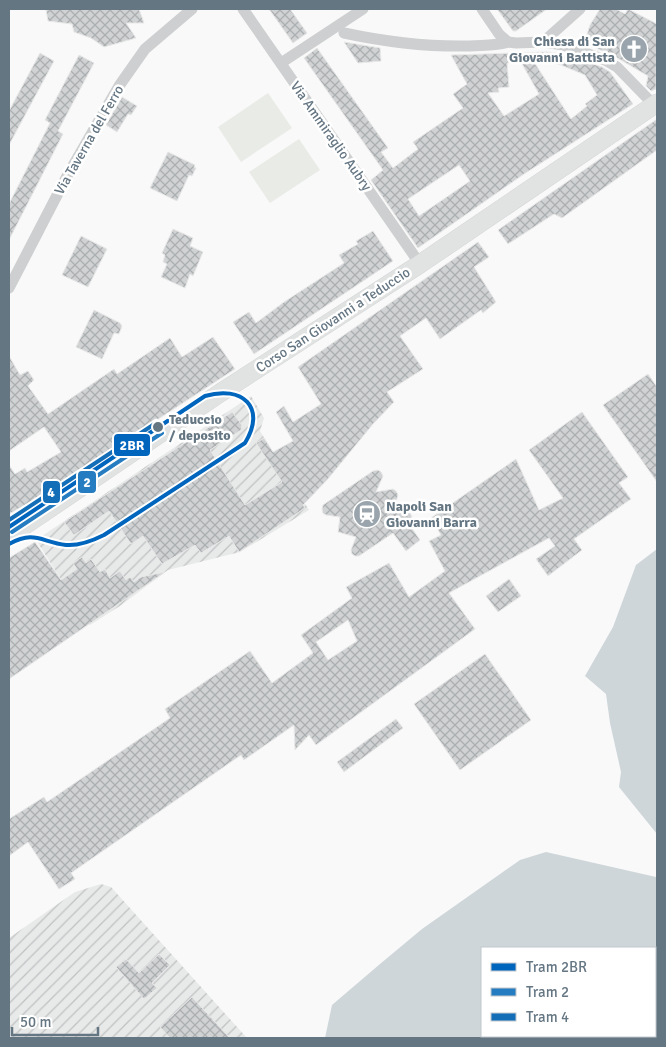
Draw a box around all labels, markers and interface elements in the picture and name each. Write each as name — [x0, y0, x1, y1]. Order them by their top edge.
place label: Chiesa di San Giovanni Battista — [509, 33, 615, 66]
church icon: Chiesa di San Giovanni Battista — [619, 34, 649, 64]
street label: Via Ammiraglio Aubry — [287, 78, 375, 194]
street label: Via Taverna del Ferro — [51, 82, 127, 198]
street label: Corso San Giovanni a Teduccio — [253, 264, 413, 376]
place label: Teduccio / deposito — [169, 411, 231, 444]
marker: Teduccio / deposito — [151, 420, 165, 434]
line badge: 2BR — [113, 433, 151, 457]
text: 2BR — [120, 437, 145, 454]
line badge: 2 — [77, 470, 97, 494]
text: 2 — [83, 474, 91, 491]
line badge: 4 — [42, 480, 61, 504]
text: 4 — [47, 484, 55, 501]
place label: Napoli San Giovanni Barra — [386, 498, 477, 531]
station icon: Napoli San Giovanni Barra — [352, 499, 382, 529]
legend — [481, 947, 656, 1037]
text: Tram 2BR — [526, 958, 587, 976]
text: Tram 2 — [526, 983, 569, 1001]
scale bar — [12, 1004, 99, 1036]
text: Tram 4 — [526, 1008, 569, 1026]
text: 50 m — [20, 1013, 51, 1031]

